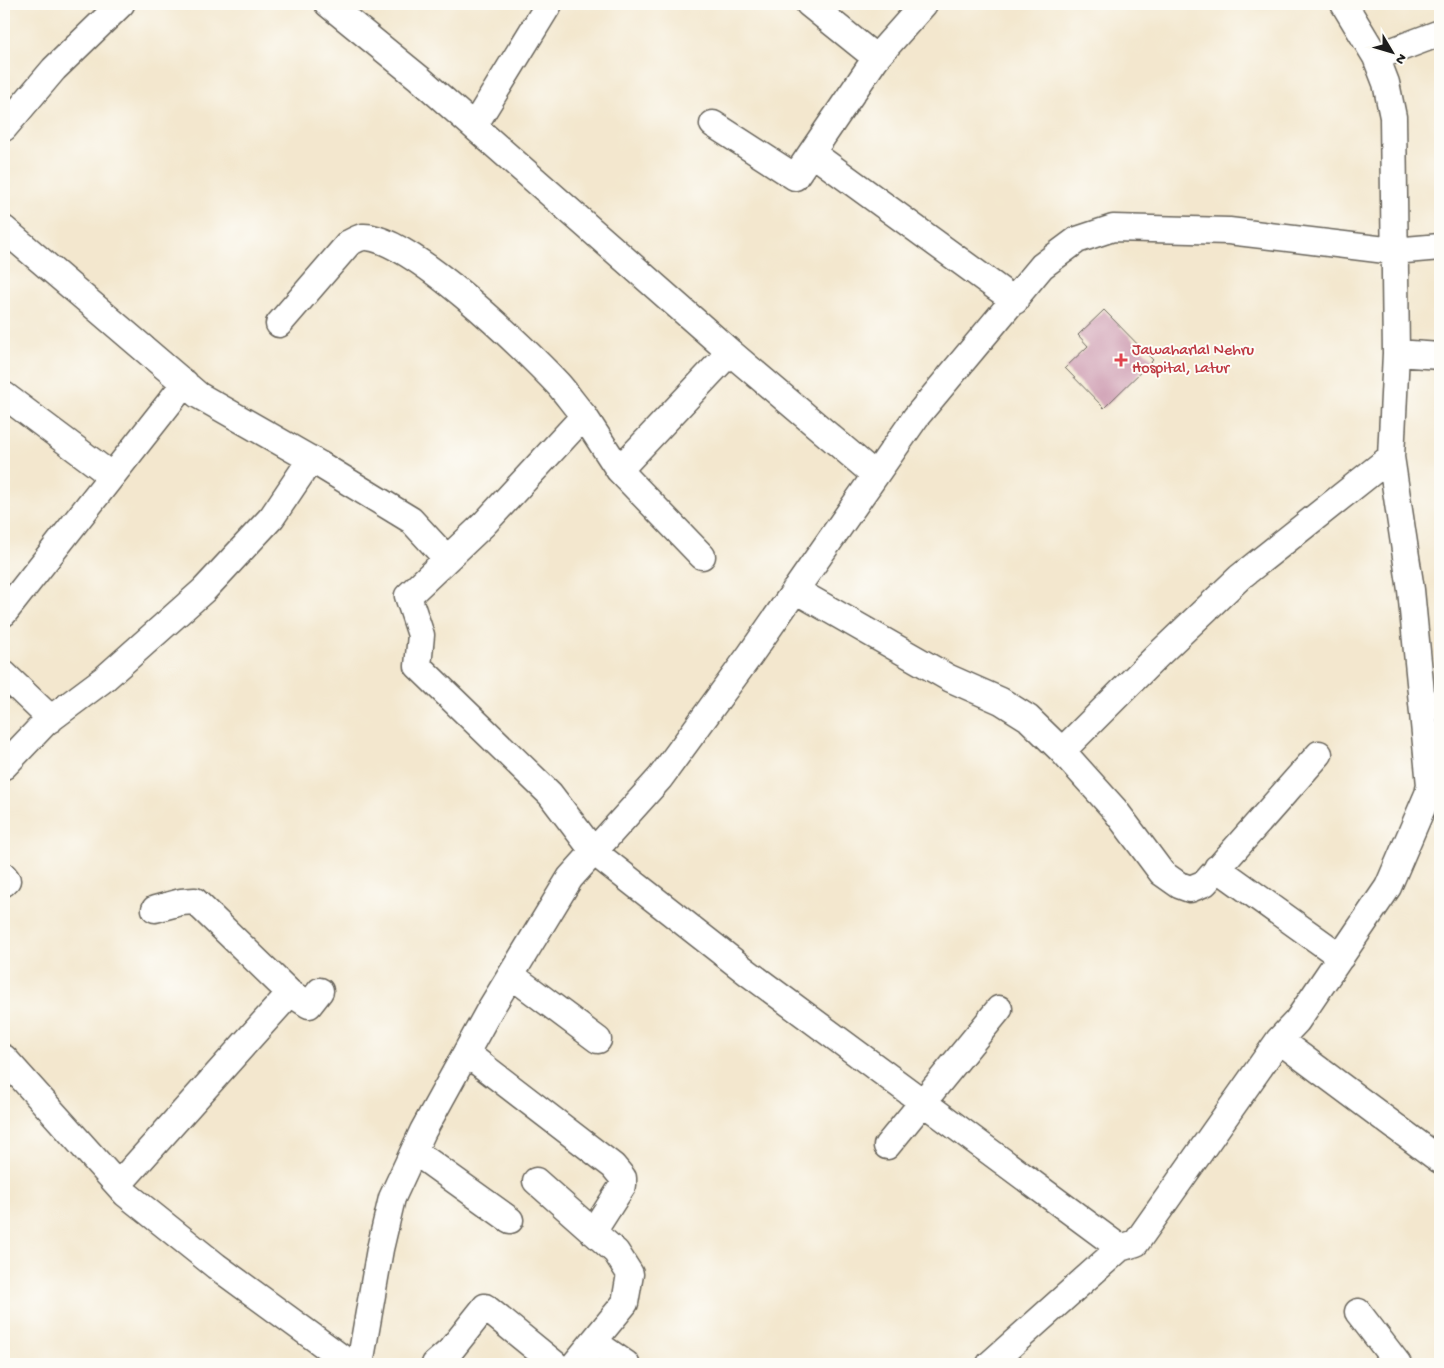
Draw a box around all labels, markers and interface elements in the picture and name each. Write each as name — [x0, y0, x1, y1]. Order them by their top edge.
north arrow — [1366, 28, 1416, 78]
text: N — [1391, 50, 1410, 67]
place label: Jawaharlal Nehru Hospital, Latur — [1132, 342, 1254, 379]
marker: Jawaharlal Nehru Hospital, Latur — [1114, 353, 1128, 367]

